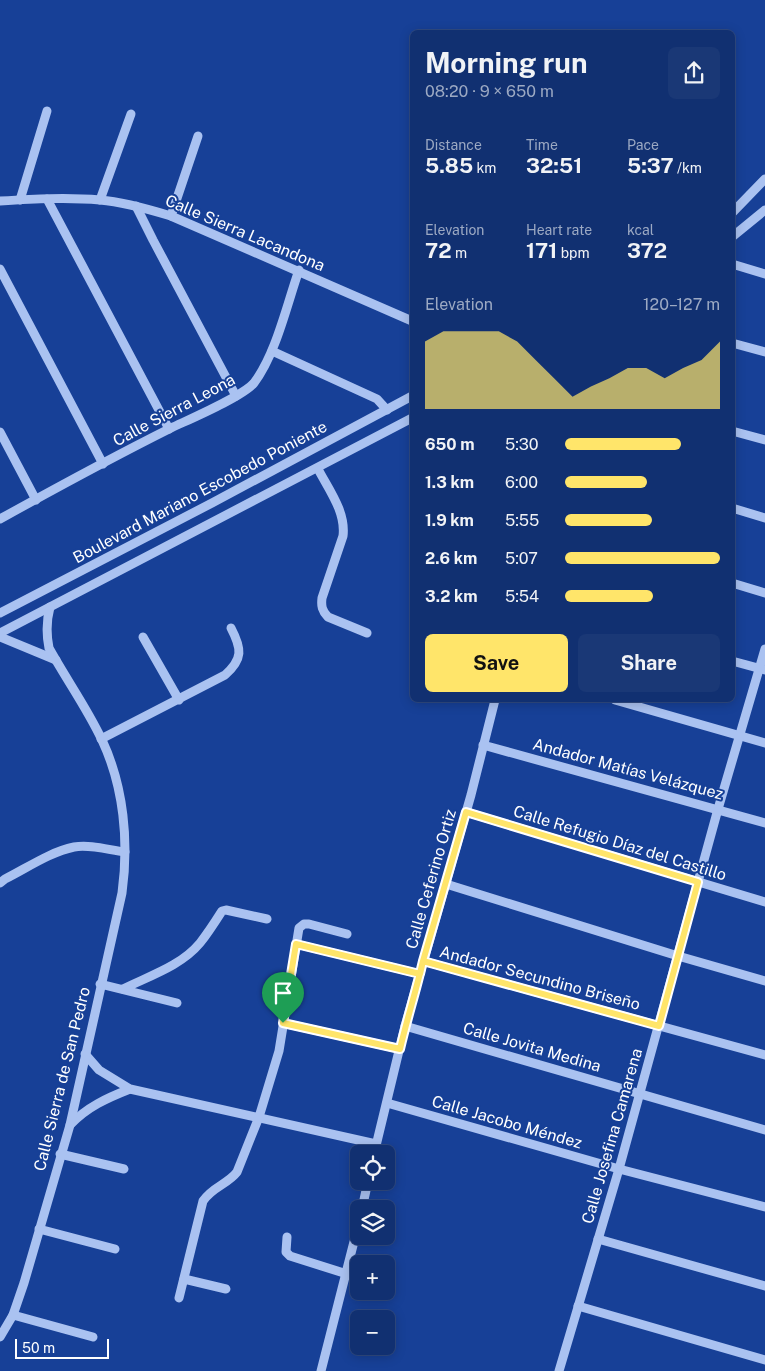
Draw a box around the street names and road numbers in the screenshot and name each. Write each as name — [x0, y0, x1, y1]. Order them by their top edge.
street label: Calle Sierra Lacandona — [162, 191, 328, 275]
street label: Calle Sierra Leona — [110, 370, 238, 450]
street label: Boulevard Mariano Escobedo Poniente — [70, 417, 330, 567]
street label: Andador Matías Velázquez — [531, 734, 726, 804]
street label: Calle Refugio Díaz del Castillo — [511, 801, 729, 885]
street label: Calle Ceferino Ortiz — [402, 807, 460, 951]
street label: Andador Secundino Briseño — [438, 942, 642, 1014]
street label: Calle Sierra de San Pedro — [30, 985, 94, 1173]
street label: Calle Jovita Medina — [461, 1018, 603, 1076]
street label: Calle Josefina Camarena — [578, 1046, 646, 1226]
street label: Calle Jacobo Méndez — [430, 1091, 585, 1153]

